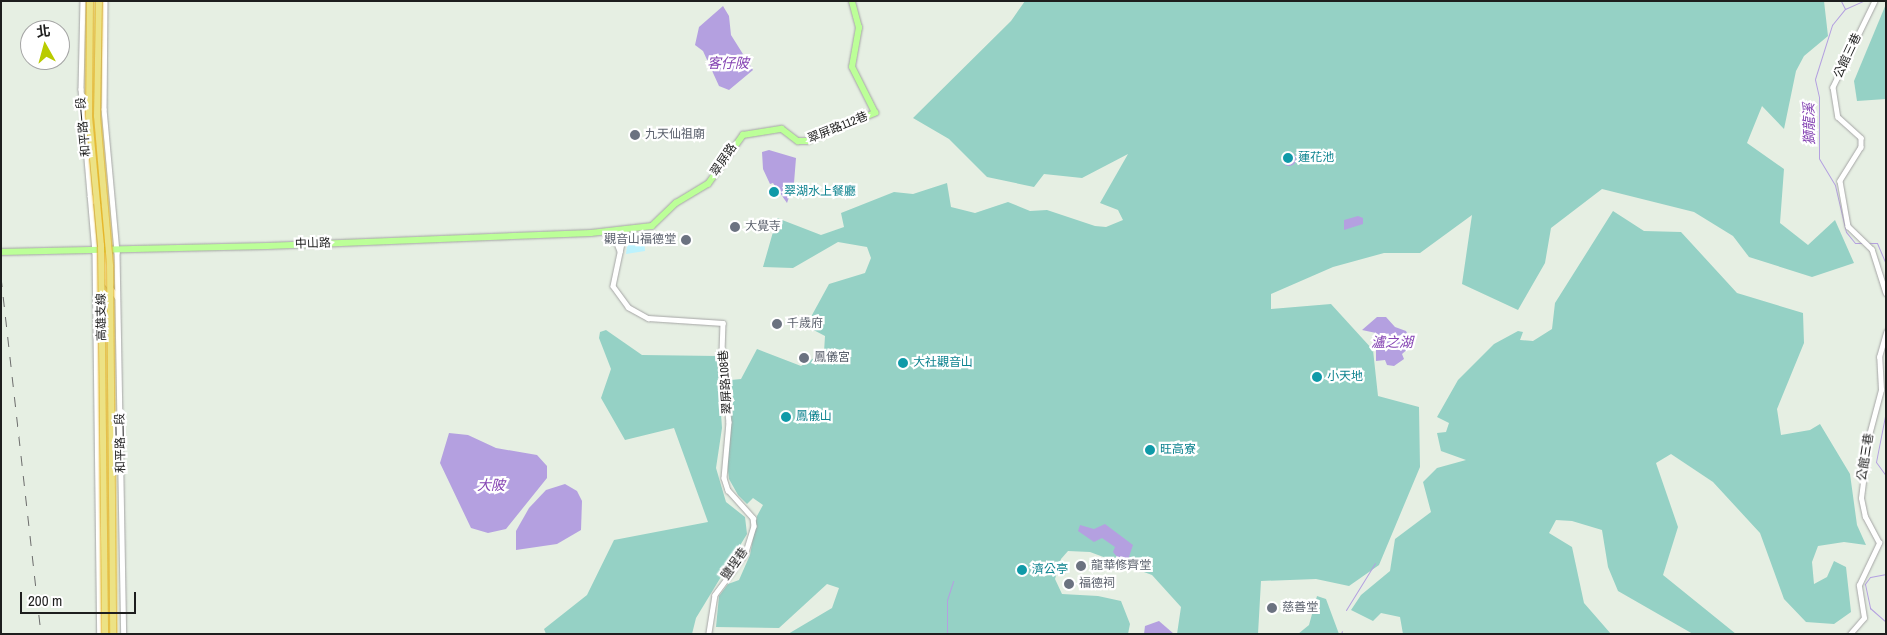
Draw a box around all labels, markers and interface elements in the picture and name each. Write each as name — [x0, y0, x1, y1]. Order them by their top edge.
north arrow — [20, 20, 70, 70]
text: 北 — [35, 21, 51, 41]
street label: 公館三巷 — [1831, 31, 1865, 81]
water label: 客仔陂 — [707, 55, 749, 71]
street label: 和平路一段 — [74, 96, 94, 158]
water label: 獅龍溪 — [1800, 103, 1818, 145]
street label: 翠屏路112巷 — [806, 109, 870, 147]
place label: 九天仙祖廟 — [645, 128, 705, 142]
marker: 九天仙祖廟 — [629, 129, 641, 141]
street label: 翠屏路 — [708, 141, 740, 179]
place label: 蓮花池 — [1298, 151, 1334, 165]
marker: 蓮花池 — [1282, 152, 1294, 164]
place label: 翠湖水上餐廳 — [784, 185, 856, 199]
marker: 翠湖水上餐廳 — [768, 186, 780, 198]
place label: 大覺寺 — [745, 220, 781, 234]
marker: 大覺寺 — [729, 221, 741, 233]
place label: 觀音山福德堂 — [604, 233, 676, 247]
marker: 觀音山福德堂 — [680, 234, 692, 246]
street label: 中山路 — [295, 236, 331, 252]
street label: 高雄支線 — [94, 293, 110, 341]
place label: 千歲府 — [787, 317, 823, 331]
marker: 千歲府 — [771, 318, 783, 330]
water label: 瀘之湖 — [1371, 334, 1413, 350]
street label: 翠屏路108巷 — [717, 349, 735, 415]
place label: 鳳儀宮 — [814, 351, 850, 365]
marker: 鳳儀宮 — [798, 352, 810, 364]
place label: 大社觀音山 — [913, 356, 973, 370]
marker: 大社觀音山 — [897, 357, 909, 369]
place label: 小天地 — [1327, 370, 1363, 384]
marker: 小天地 — [1311, 371, 1323, 383]
place label: 鳳儀山 — [796, 410, 832, 424]
marker: 鳳儀山 — [780, 411, 792, 423]
street label: 和平路二段 — [113, 413, 129, 473]
street label: 公館三巷 — [1855, 432, 1877, 482]
place label: 旺高寮 — [1160, 443, 1196, 457]
marker: 旺高寮 — [1144, 444, 1156, 456]
water label: 大陂 — [477, 477, 505, 493]
street label: 鹽埕巷 — [719, 545, 751, 583]
place label: 龍華修齊堂 — [1091, 559, 1151, 573]
marker: 龍華修齊堂 — [1075, 560, 1087, 572]
place label: 濟公亭 — [1032, 563, 1068, 577]
marker: 濟公亭 — [1016, 564, 1028, 576]
place label: 福德祠 — [1079, 577, 1115, 591]
marker: 福德祠 — [1063, 578, 1075, 590]
scale bar — [22, 582, 139, 614]
text: 200 m — [28, 590, 62, 611]
place label: 慈善堂 — [1282, 601, 1318, 615]
marker: 慈善堂 — [1266, 602, 1278, 614]

